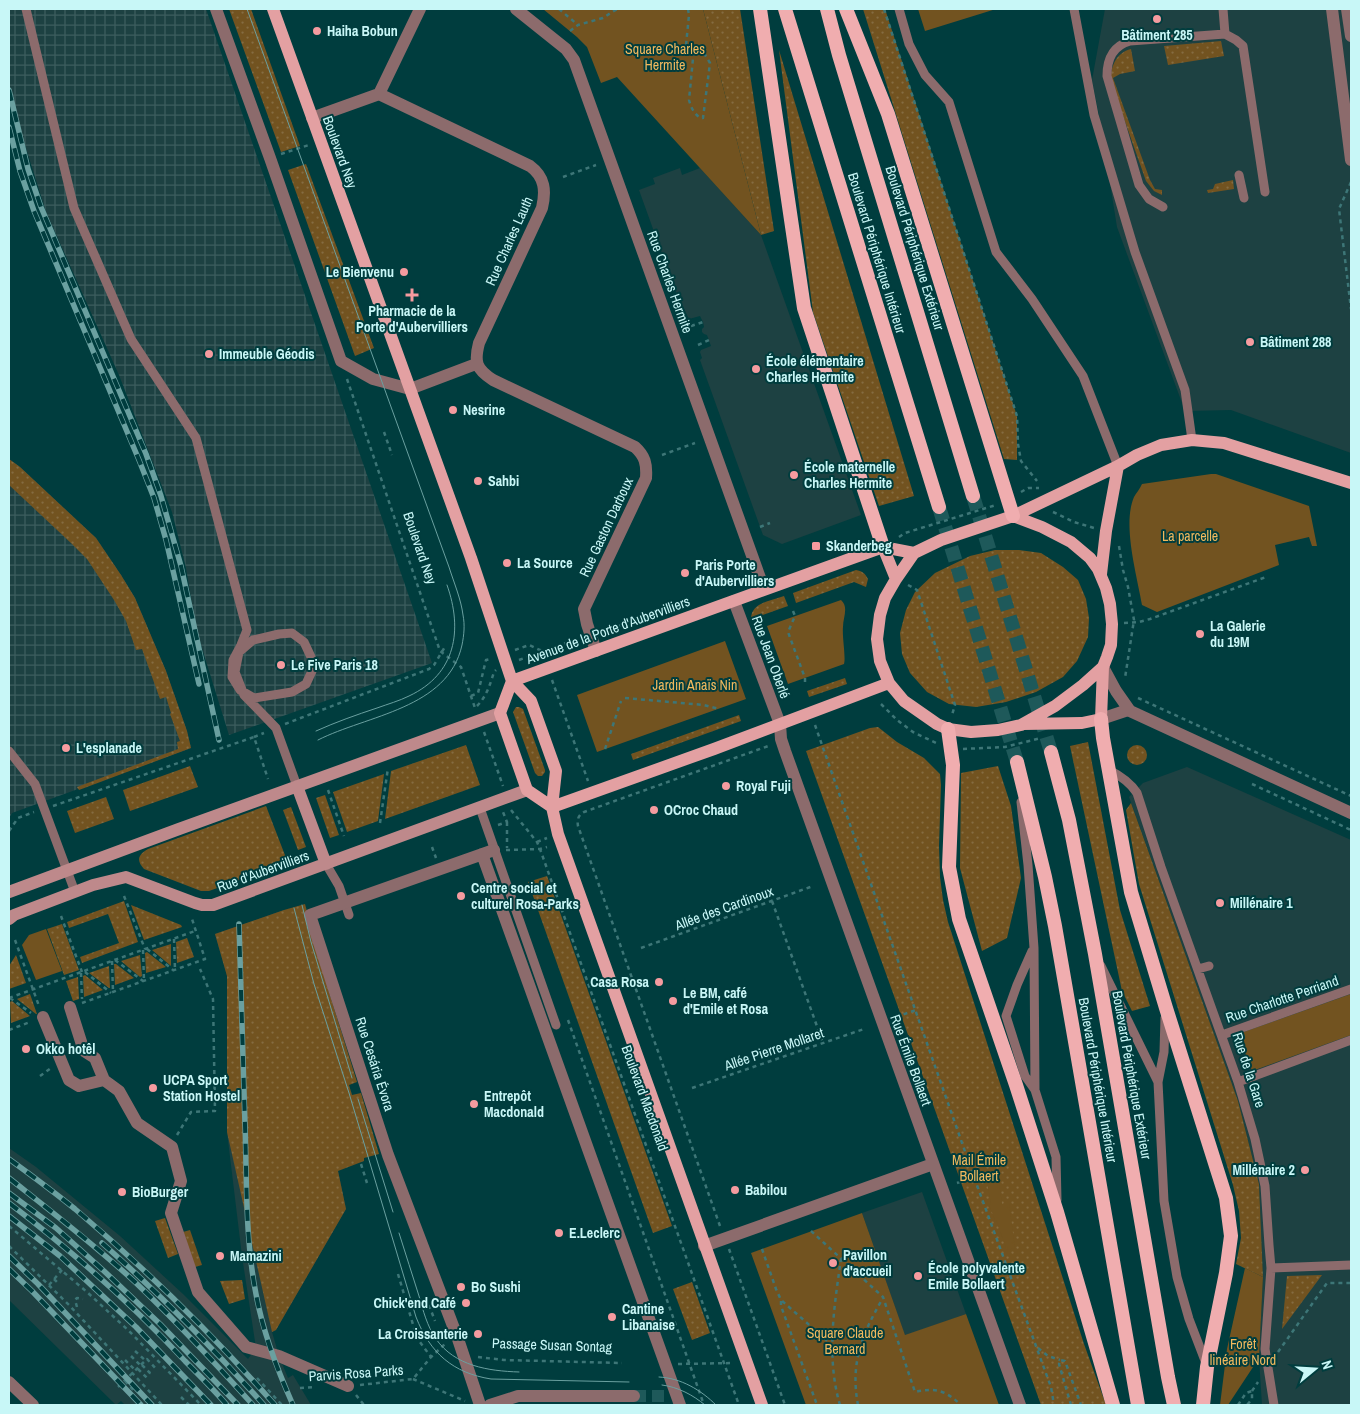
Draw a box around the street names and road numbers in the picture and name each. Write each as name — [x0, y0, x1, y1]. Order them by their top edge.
street label: Boulevard Ney — [319, 114, 361, 191]
street label: Boulevard Périphérique Extérieur — [881, 164, 949, 333]
street label: Boulevard Périphérique Intérieur — [844, 170, 910, 336]
street label: Rue Charles Lauth — [481, 194, 537, 288]
street label: Rue Charles Hermite — [643, 228, 697, 336]
street label: Rue Gaston Darboux — [575, 474, 637, 580]
street label: Boulevard Ney — [399, 509, 441, 587]
street label: Avenue de la Porte d'Aubervilliers — [523, 592, 693, 668]
street label: Rue Jean Oberlé — [748, 613, 794, 701]
street label: Rue d'Aubervilliers — [215, 846, 312, 896]
street label: Allée des Cardinoux — [671, 882, 776, 934]
street label: Rue Charlotte Perriand — [1223, 971, 1341, 1027]
street label: Boulevard Périphérique Extérieur — [1108, 989, 1156, 1161]
street label: Boulevard Périphérique Intérieur — [1075, 996, 1121, 1164]
street label: Rue Émile Bollaert — [886, 1012, 936, 1108]
street label: Rue Cesária Évora — [351, 1015, 399, 1114]
street label: Allée Pierre Mollaret — [721, 1024, 826, 1075]
street label: Rue de la Gare — [1228, 1030, 1270, 1110]
street label: Boulevard Macdonald — [618, 1043, 672, 1153]
street label: Passage Susan Sontag — [492, 1334, 613, 1356]
street label: Parvis Rosa Parks — [308, 1361, 404, 1385]

